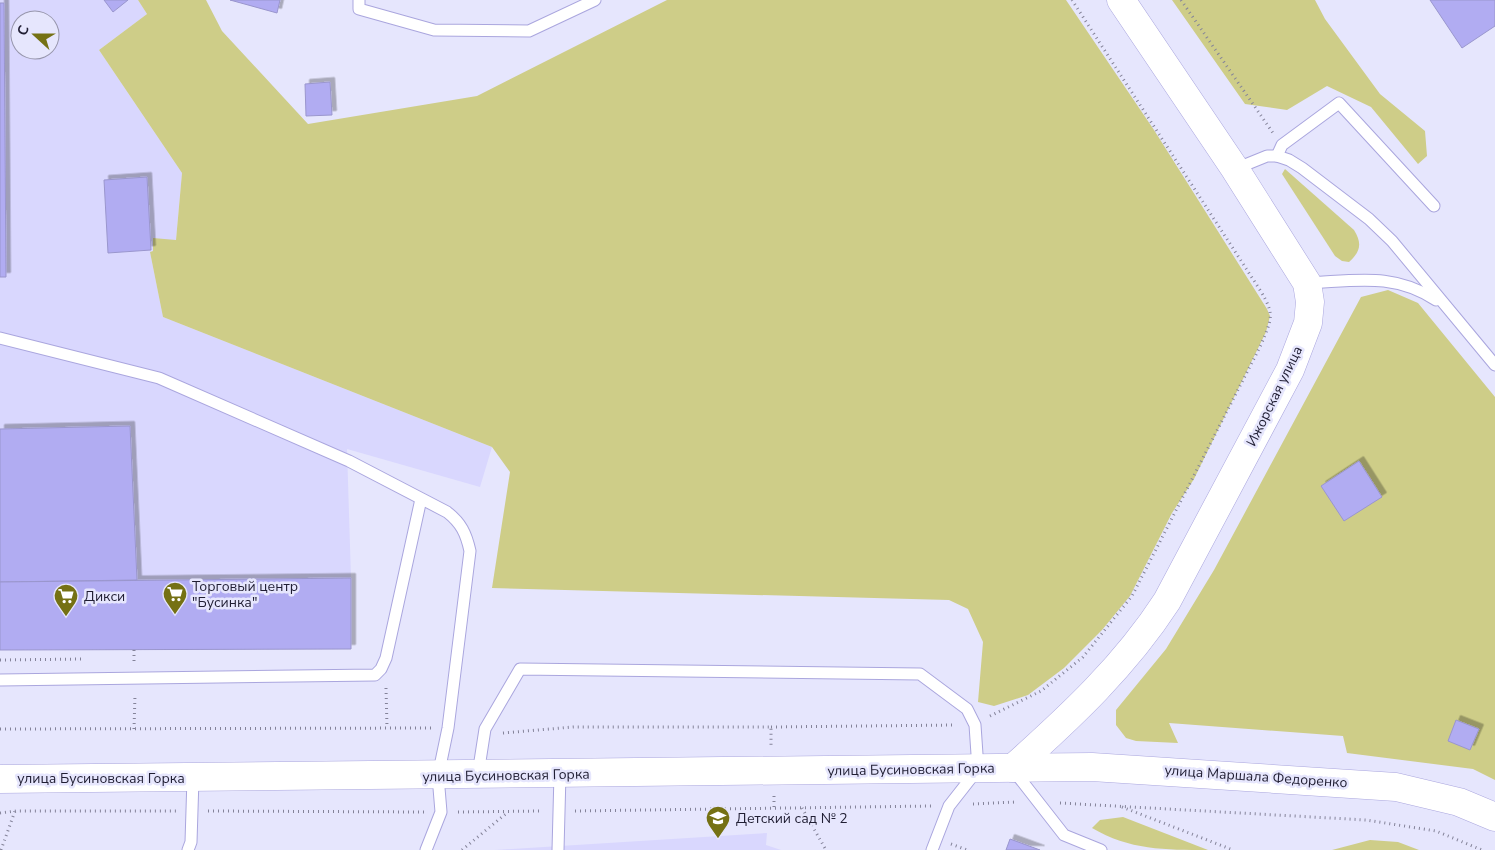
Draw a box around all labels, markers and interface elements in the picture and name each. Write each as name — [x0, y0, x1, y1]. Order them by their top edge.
north arrow — [10, 10, 60, 60]
text: С — [13, 22, 34, 38]
street label: Ижорская улица — [1242, 343, 1307, 450]
place label: Торговый центр "Бусинка" — [192, 577, 298, 612]
supermarket icon: Торговый центр "Бусинка" — [162, 581, 188, 615]
supermarket icon: Дикси — [53, 583, 79, 617]
place label: Дикси — [84, 587, 125, 606]
street label: улица Бусиновская Горка — [827, 759, 995, 780]
street label: улица Маршала Федоренко — [1164, 761, 1348, 792]
street label: улица Бусиновская Горка — [422, 765, 590, 786]
street label: улица Бусиновская Горка — [17, 769, 185, 788]
school or university icon: Детский сад № 2 — [705, 805, 731, 839]
place label: Детский сад № 2 — [736, 809, 848, 828]

